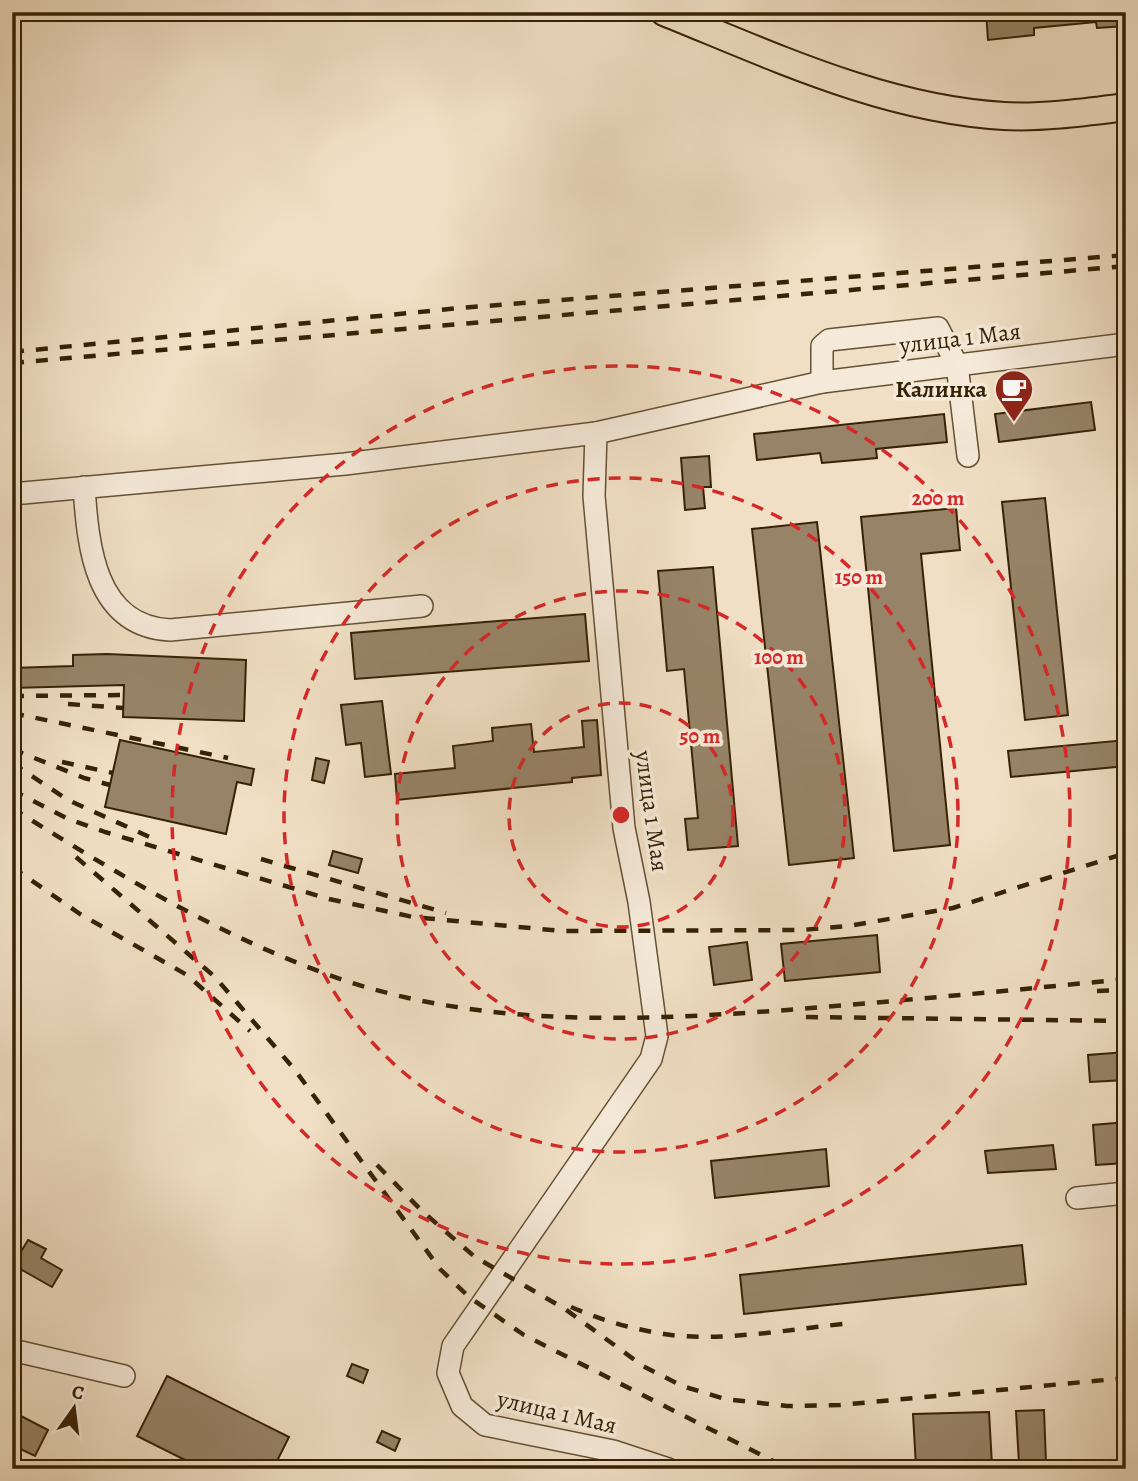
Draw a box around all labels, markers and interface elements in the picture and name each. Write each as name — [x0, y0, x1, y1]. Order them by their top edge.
street label: улица 1 Мая — [897, 315, 1022, 361]
cafe icon: Калинка — [993, 368, 1035, 423]
place label: Калинка — [895, 373, 988, 405]
text: 200 m — [912, 484, 965, 512]
text: 150 m — [835, 563, 884, 591]
text: 100 m — [754, 643, 804, 671]
text: 50 m — [680, 722, 721, 750]
street label: улица 1 Мая — [628, 748, 676, 874]
centre of rings — [609, 803, 633, 827]
north arrow — [38, 1372, 108, 1442]
text: С — [69, 1378, 87, 1407]
street label: улица 1 Мая — [493, 1382, 620, 1441]

